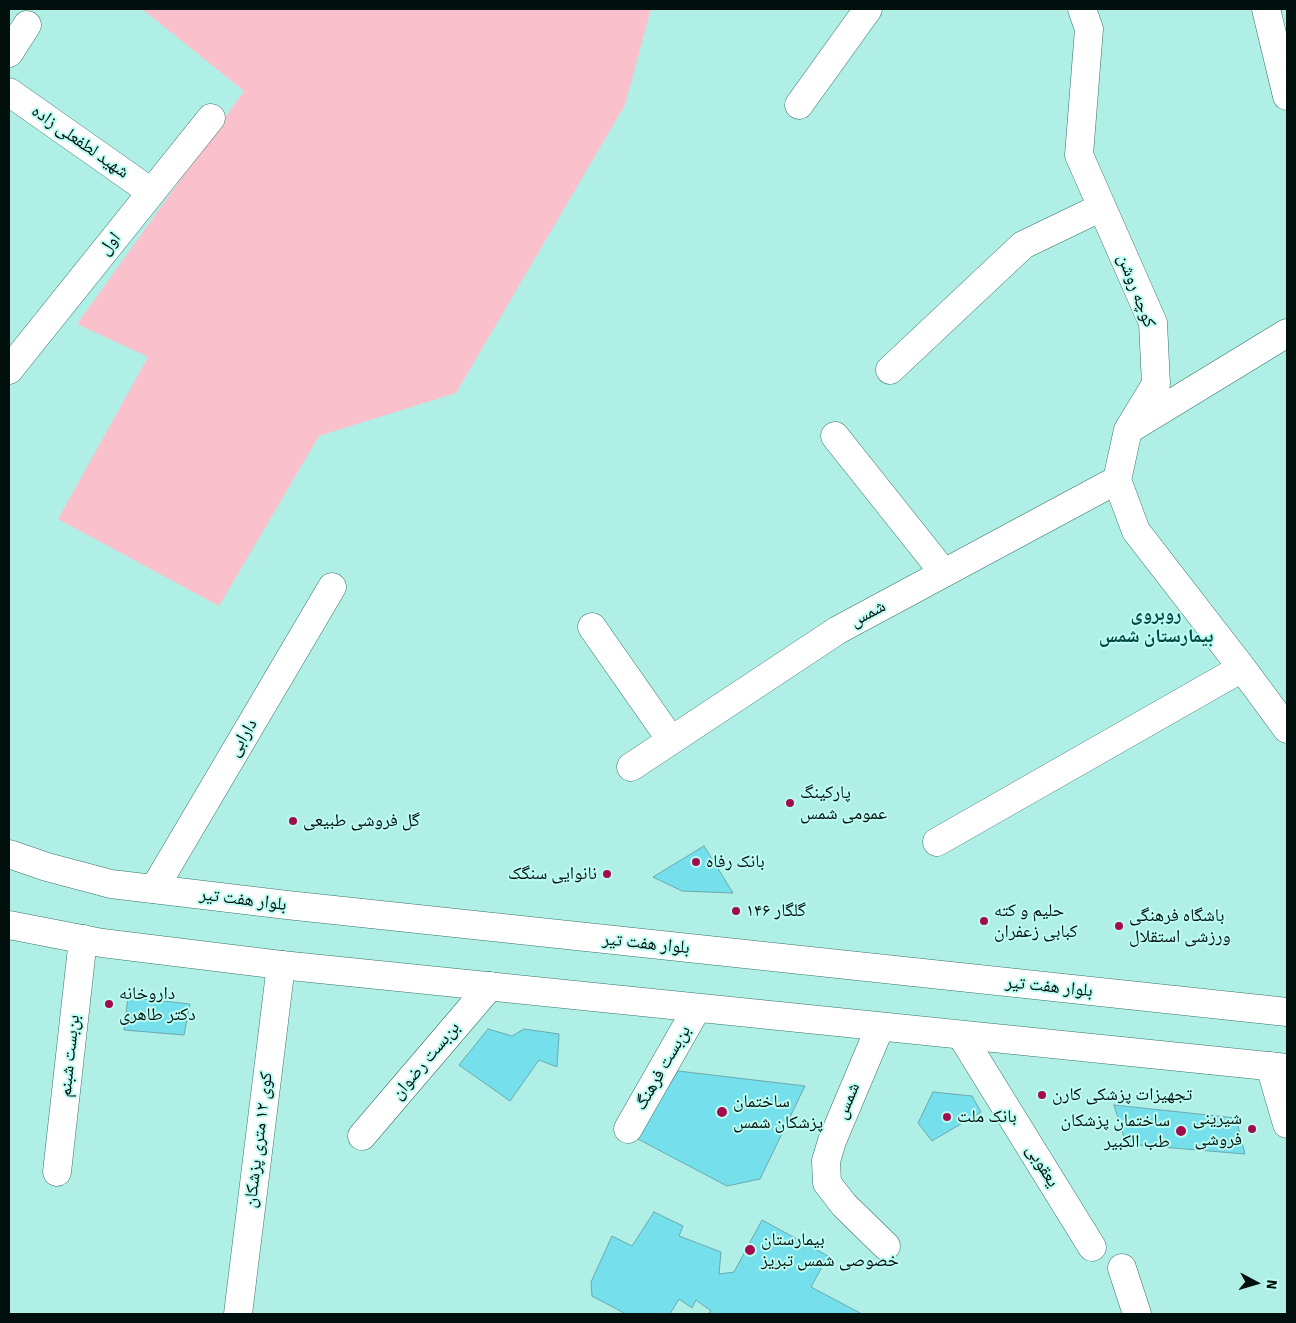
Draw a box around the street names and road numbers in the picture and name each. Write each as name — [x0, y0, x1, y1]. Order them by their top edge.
street label: شهید لطفعلی زاده — [27, 100, 133, 184]
street label: اول — [94, 228, 126, 260]
street label: کوچه روشن — [1112, 251, 1160, 331]
street label: شمس — [846, 596, 890, 632]
street label: دارابی — [223, 715, 263, 761]
street label: بلوار هفت تیر — [198, 884, 288, 916]
street label: بلوار هفت تیر — [601, 929, 691, 959]
street label: بلوار هفت تیر — [1004, 972, 1094, 1002]
street label: بن‌بست شبنم — [55, 1014, 85, 1098]
street label: بن‌بست رضوان — [387, 1018, 465, 1104]
street label: بن‌بست فرهنگ — [630, 1022, 696, 1114]
street label: کوی ۱۲ متری پزشکان — [240, 1071, 278, 1209]
street label: شمس — [831, 1079, 865, 1123]
street label: یعقوبی — [1021, 1141, 1063, 1191]

